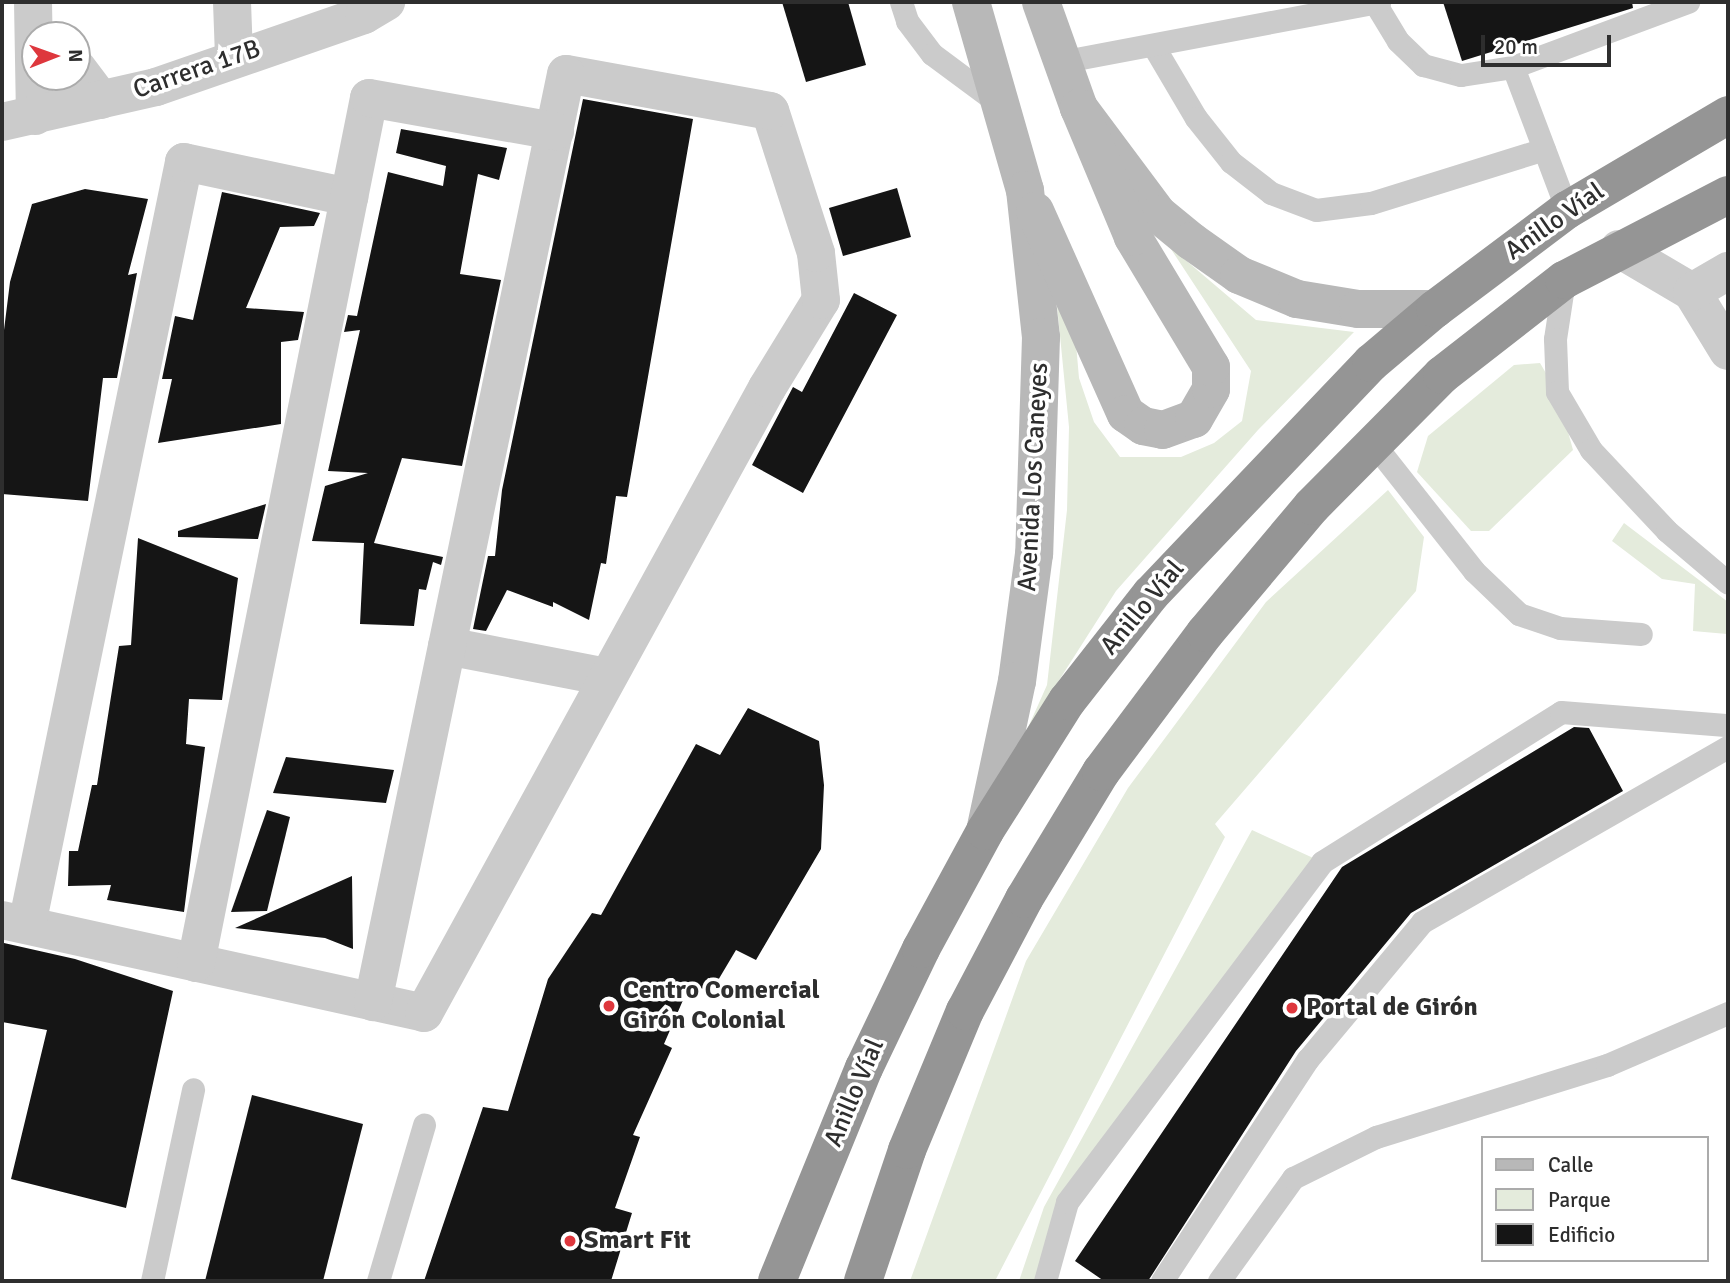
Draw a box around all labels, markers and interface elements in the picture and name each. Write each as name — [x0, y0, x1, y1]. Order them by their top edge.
north arrow — [21, 21, 91, 91]
scale bar — [1485, 21, 1614, 65]
street label: Carrera 17B — [129, 34, 265, 106]
text: 20 m — [1494, 34, 1538, 60]
text: N — [63, 49, 87, 62]
street label: Anillo Víal — [1499, 177, 1611, 267]
street label: Avenida Los Caneyes — [1012, 362, 1056, 592]
street label: Anillo Víal — [1094, 554, 1192, 662]
place label: Centro Comercial Girón Colonial — [623, 975, 820, 1036]
place label: Portal de Girón — [1306, 992, 1478, 1024]
marker: Centro Comercial Girón Colonial — [601, 998, 617, 1014]
marker: Portal de Girón — [1284, 1000, 1300, 1016]
street label: Anillo Víal — [818, 1034, 892, 1152]
legend — [1482, 1136, 1709, 1262]
text: Calle — [1548, 1152, 1594, 1178]
text: Parque — [1548, 1187, 1611, 1213]
text: Edificio — [1548, 1222, 1615, 1248]
place label: Smart Fit — [584, 1225, 691, 1257]
marker: Smart Fit — [562, 1233, 578, 1249]

